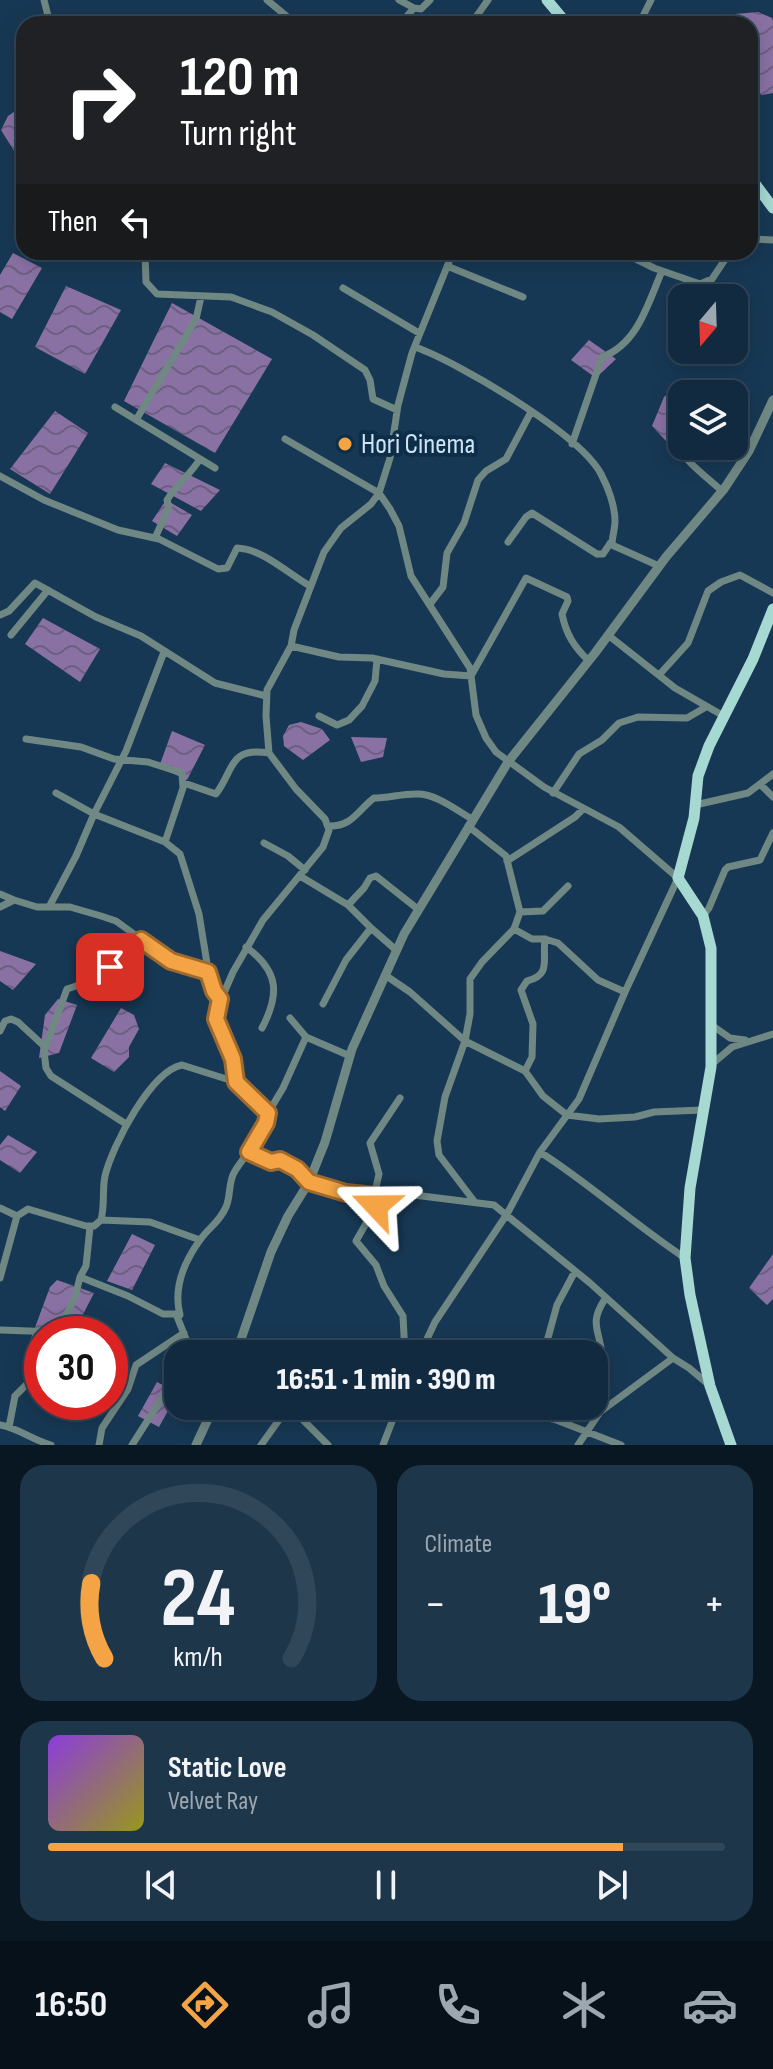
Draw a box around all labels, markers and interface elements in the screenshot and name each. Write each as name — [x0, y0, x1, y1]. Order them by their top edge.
text: 120 m — [180, 45, 300, 112]
icon: right — [48, 48, 152, 152]
text: Turn right — [180, 113, 297, 156]
icon: left — [114, 200, 158, 244]
text: Then — [48, 204, 98, 240]
north arrow — [668, 284, 748, 364]
map controls — [668, 284, 748, 460]
button: layers — [668, 380, 748, 460]
place label: Hori Cinema — [361, 428, 475, 461]
marker: Hori Cinema — [336, 435, 354, 453]
pin — [76, 933, 144, 1001]
icon: arrive — [88, 945, 132, 989]
position arrow — [334, 1164, 418, 1248]
speed limit sign: 30 — [24, 1316, 128, 1420]
text: 16:51 · 1 min · 390 m — [277, 1362, 495, 1398]
text: Climate — [425, 1529, 492, 1560]
text: 24 — [161, 1550, 236, 1650]
text: 19° — [538, 1569, 611, 1641]
text: − — [425, 1578, 446, 1631]
text: + — [703, 1578, 725, 1631]
text: km/h — [174, 1640, 223, 1675]
text: Static Love — [168, 1750, 287, 1786]
text: Velvet Ray — [168, 1786, 258, 1817]
icon: previous — [139, 1863, 183, 1907]
icon: pause — [364, 1863, 408, 1907]
icon: next — [590, 1863, 634, 1907]
icon: directions — [177, 1977, 233, 2033]
icon: music — [303, 1977, 359, 2033]
icon: phone — [430, 1977, 486, 2033]
icon: climate — [556, 1977, 612, 2033]
icon: car — [682, 1977, 738, 2033]
text: 16:50 — [35, 1984, 107, 2027]

